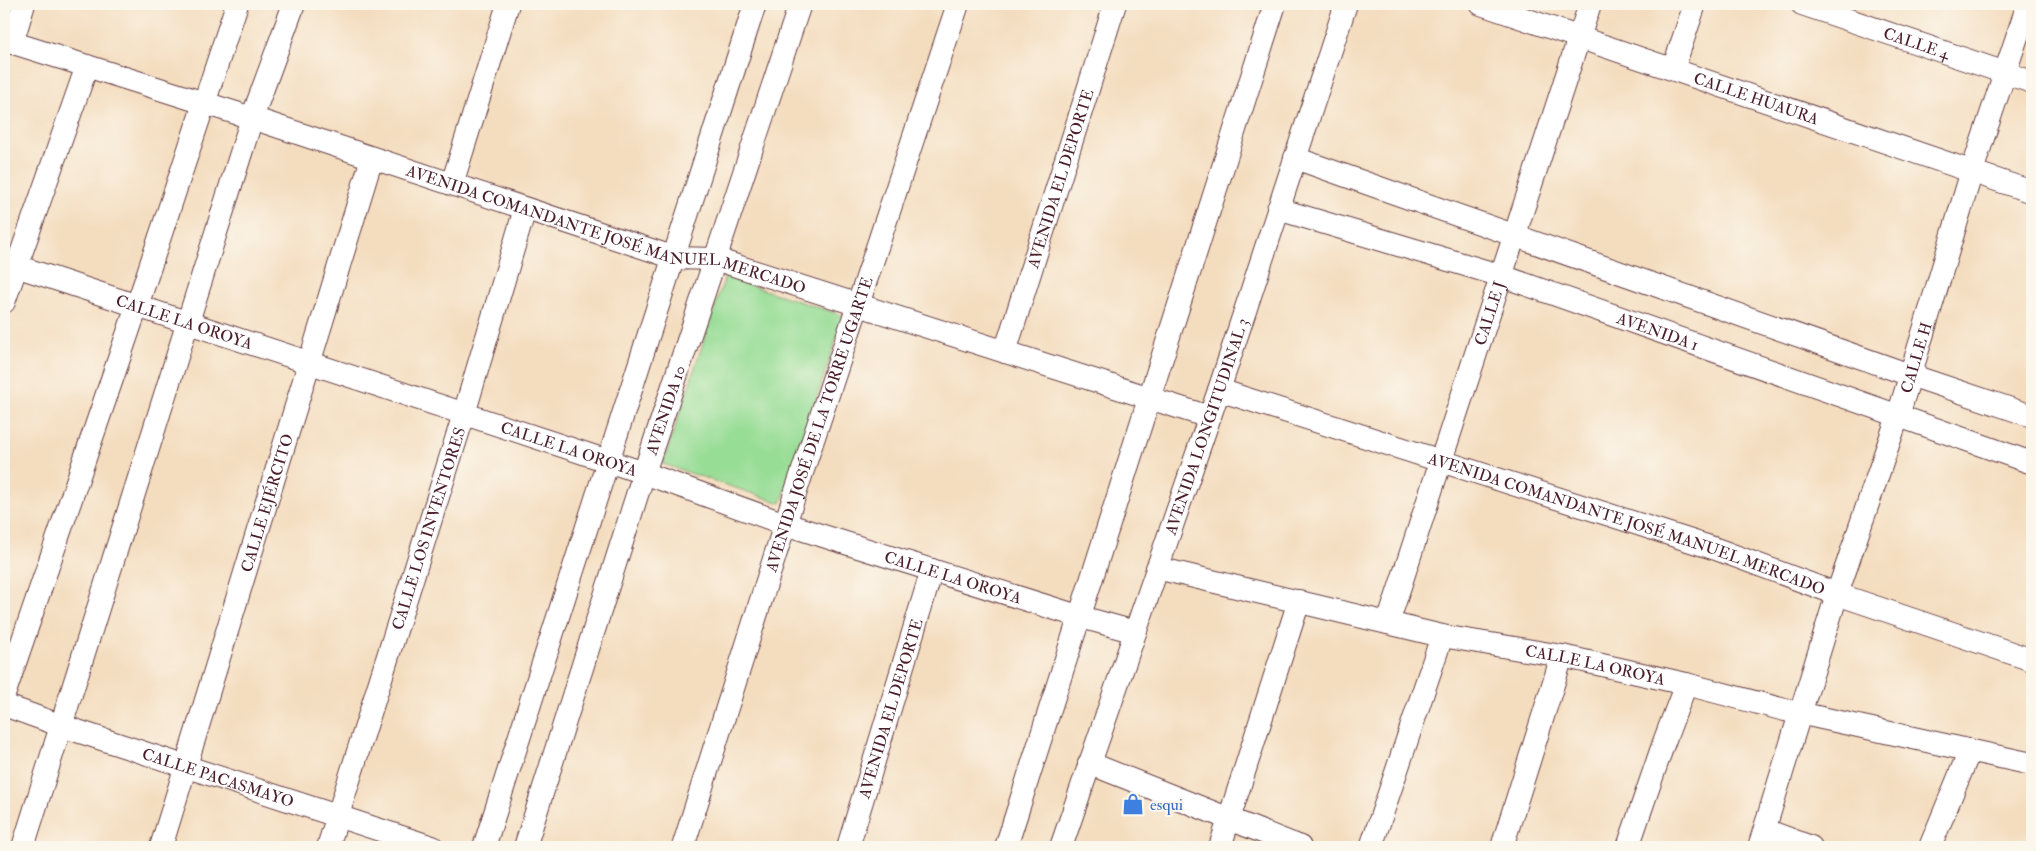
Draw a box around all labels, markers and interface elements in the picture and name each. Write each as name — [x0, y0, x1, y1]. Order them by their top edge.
street label: CALLE 4 — [1881, 23, 1953, 65]
street label: CALLE HUAURA — [1691, 68, 1821, 130]
street label: AVENIDA EL DEPORTE — [1023, 87, 1098, 272]
street label: AVENIDA COMANDANTE JOSÉ MANUEL MERCADO — [403, 160, 808, 298]
street label: AVENIDA JOSÉ DE LA TORRE UGARTE — [761, 274, 878, 576]
street label: CALLE J — [1470, 278, 1511, 348]
street label: CALLE LA OROYA — [113, 291, 255, 354]
street label: AVENIDA 1 — [1613, 308, 1701, 355]
street label: AVENIDA LONGITUDINAL 3 — [1160, 316, 1253, 539]
street label: CALLE H — [1896, 320, 1937, 396]
street label: AVENIDA 10 — [641, 363, 690, 458]
street label: CALLE LA OROYA — [498, 417, 640, 481]
street label: CALLE LOS INVENTORES — [388, 425, 470, 633]
street label: CALLE EJÉRCITO — [237, 431, 298, 575]
street label: AVENIDA COMANDANTE JOSÉ MANUEL MERCADO — [1425, 448, 1828, 600]
street label: CALLE LA OROYA — [882, 547, 1024, 609]
street label: AVENIDA EL DEPORTE — [854, 616, 928, 802]
street label: CALLE LA OROYA — [1524, 641, 1667, 690]
street label: CALLE PACASMAYO — [140, 744, 296, 812]
shop icon: esqui — [1120, 791, 1146, 817]
place label: esqui — [1150, 795, 1183, 815]

